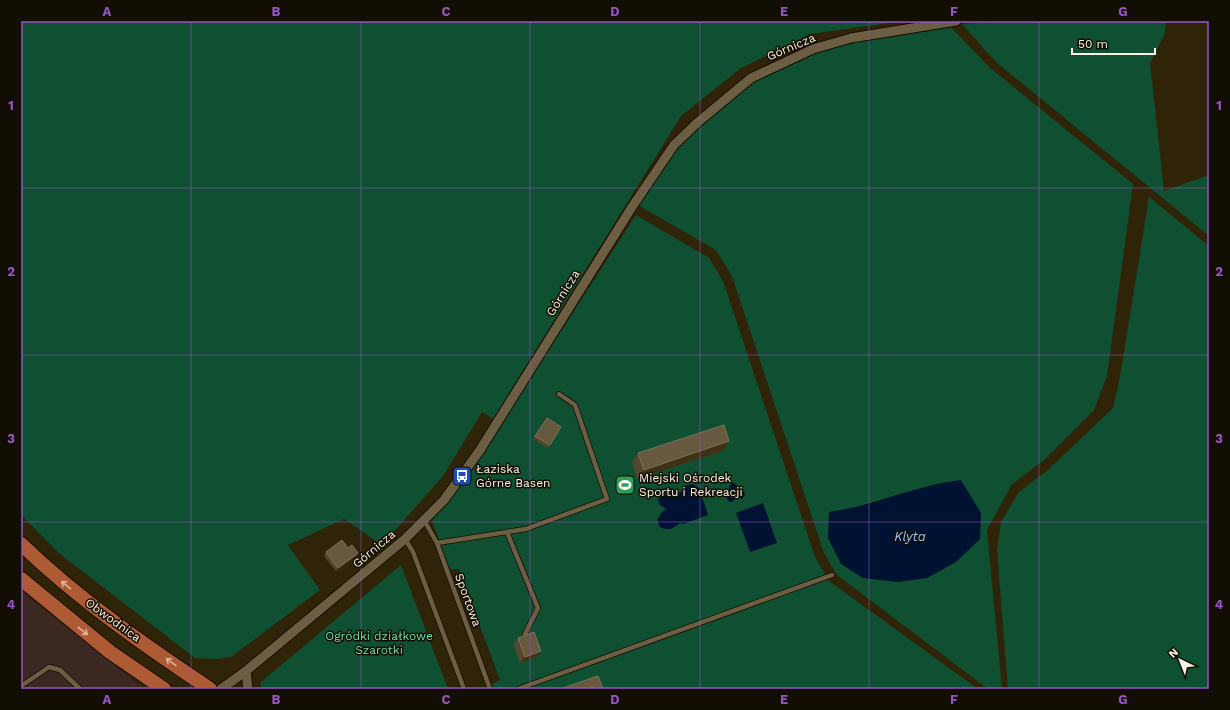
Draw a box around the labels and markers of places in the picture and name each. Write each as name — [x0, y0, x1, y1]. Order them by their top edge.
place label: Łaziska Górne Basen — [476, 462, 551, 490]
bus stop icon: Łaziska Górne Basen — [451, 465, 473, 487]
place label: Miejski Ośrodek Sportu i Rekreacji — [639, 471, 743, 499]
sports icon: Miejski Ośrodek Sportu i Rekreacji — [614, 474, 636, 496]

